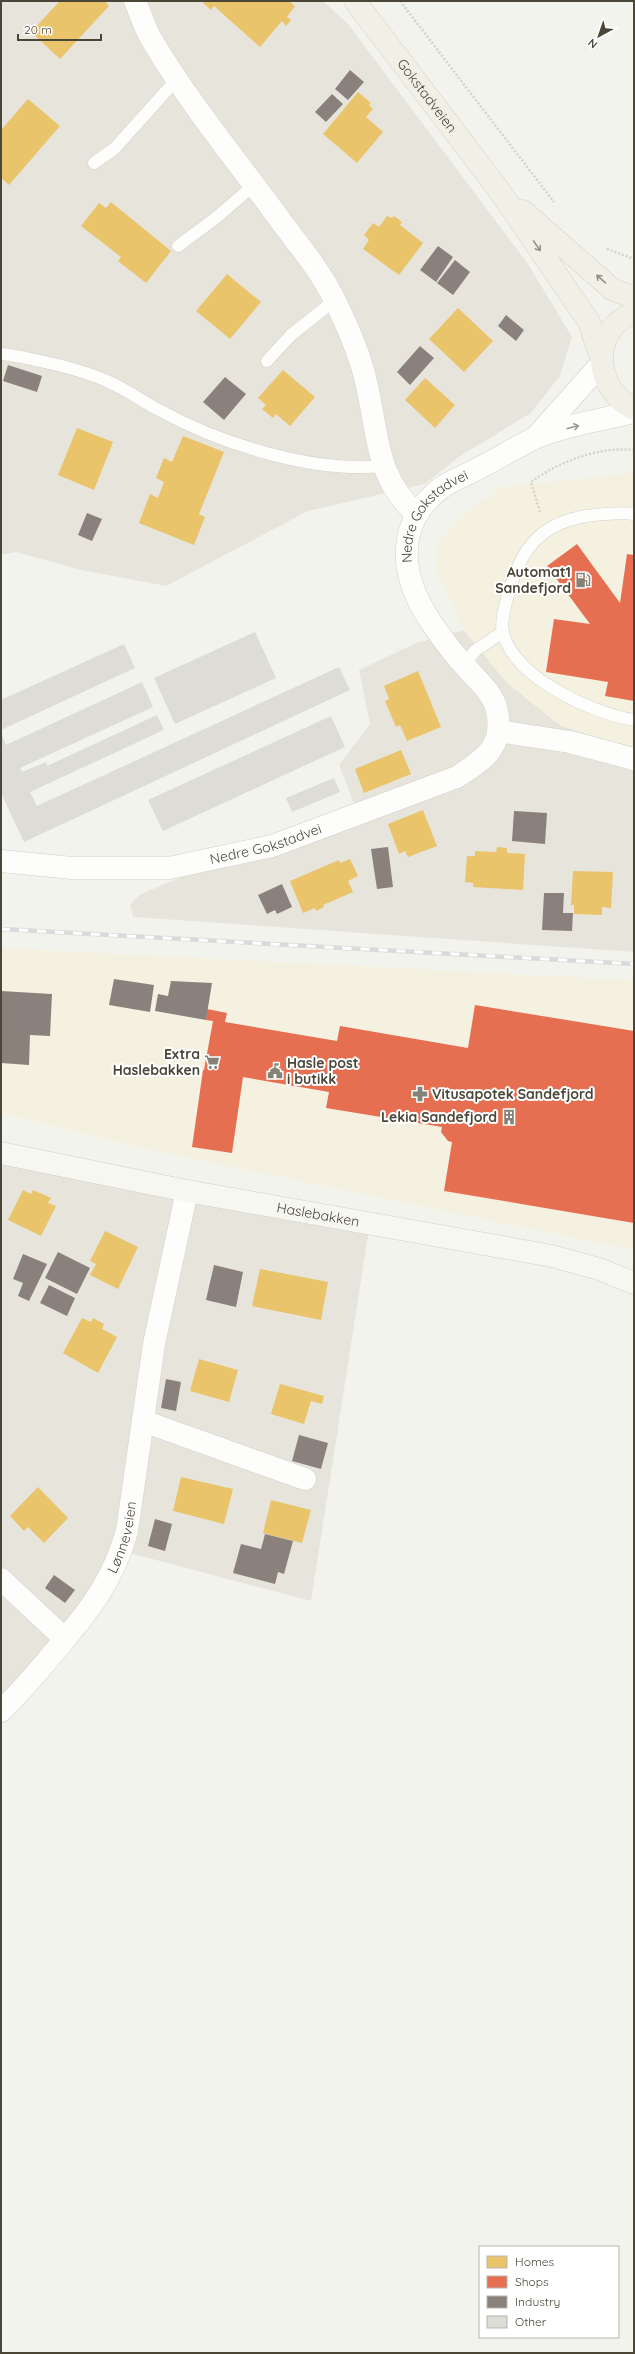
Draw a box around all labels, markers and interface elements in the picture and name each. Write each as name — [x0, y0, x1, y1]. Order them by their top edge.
scale bar — [18, 16, 101, 42]
north arrow — [579, 16, 619, 56]
text: 20 m — [24, 22, 52, 37]
text: N — [585, 36, 600, 52]
street label: Gokstadveien — [393, 55, 461, 136]
one-way arrow — [533, 240, 541, 251]
one-way arrow — [596, 275, 606, 284]
one-way arrow — [566, 423, 579, 431]
street label: Nedre Gokstadvei — [398, 466, 471, 563]
place label: Automat1 Sandefjord — [495, 563, 571, 597]
fuel station icon: Automat1 Sandefjord — [574, 571, 592, 589]
street label: Nedre Gokstadvei — [208, 819, 324, 868]
place label: Extra Haslebakken — [113, 1045, 200, 1079]
supermarket icon: Extra Haslebakken — [203, 1053, 221, 1071]
place label: Hasle post i butikk — [287, 1054, 359, 1088]
public building icon: Hasle post i butikk — [266, 1062, 284, 1080]
pharmacy icon: Vitusapotek Sandefjord — [411, 1085, 429, 1103]
place label: Vitusapotek Sandefjord — [432, 1085, 594, 1103]
place label: Lekia Sandefjord — [381, 1108, 497, 1126]
building icon: Lekia Sandefjord — [500, 1108, 518, 1126]
street label: Haslebakken — [275, 1198, 361, 1231]
street label: Lønneveien — [103, 1500, 140, 1576]
legend — [479, 2246, 619, 2338]
text: Homes — [515, 2254, 555, 2269]
text: Shops — [515, 2274, 549, 2289]
text: Industry — [515, 2294, 560, 2309]
text: Other — [515, 2314, 547, 2329]

